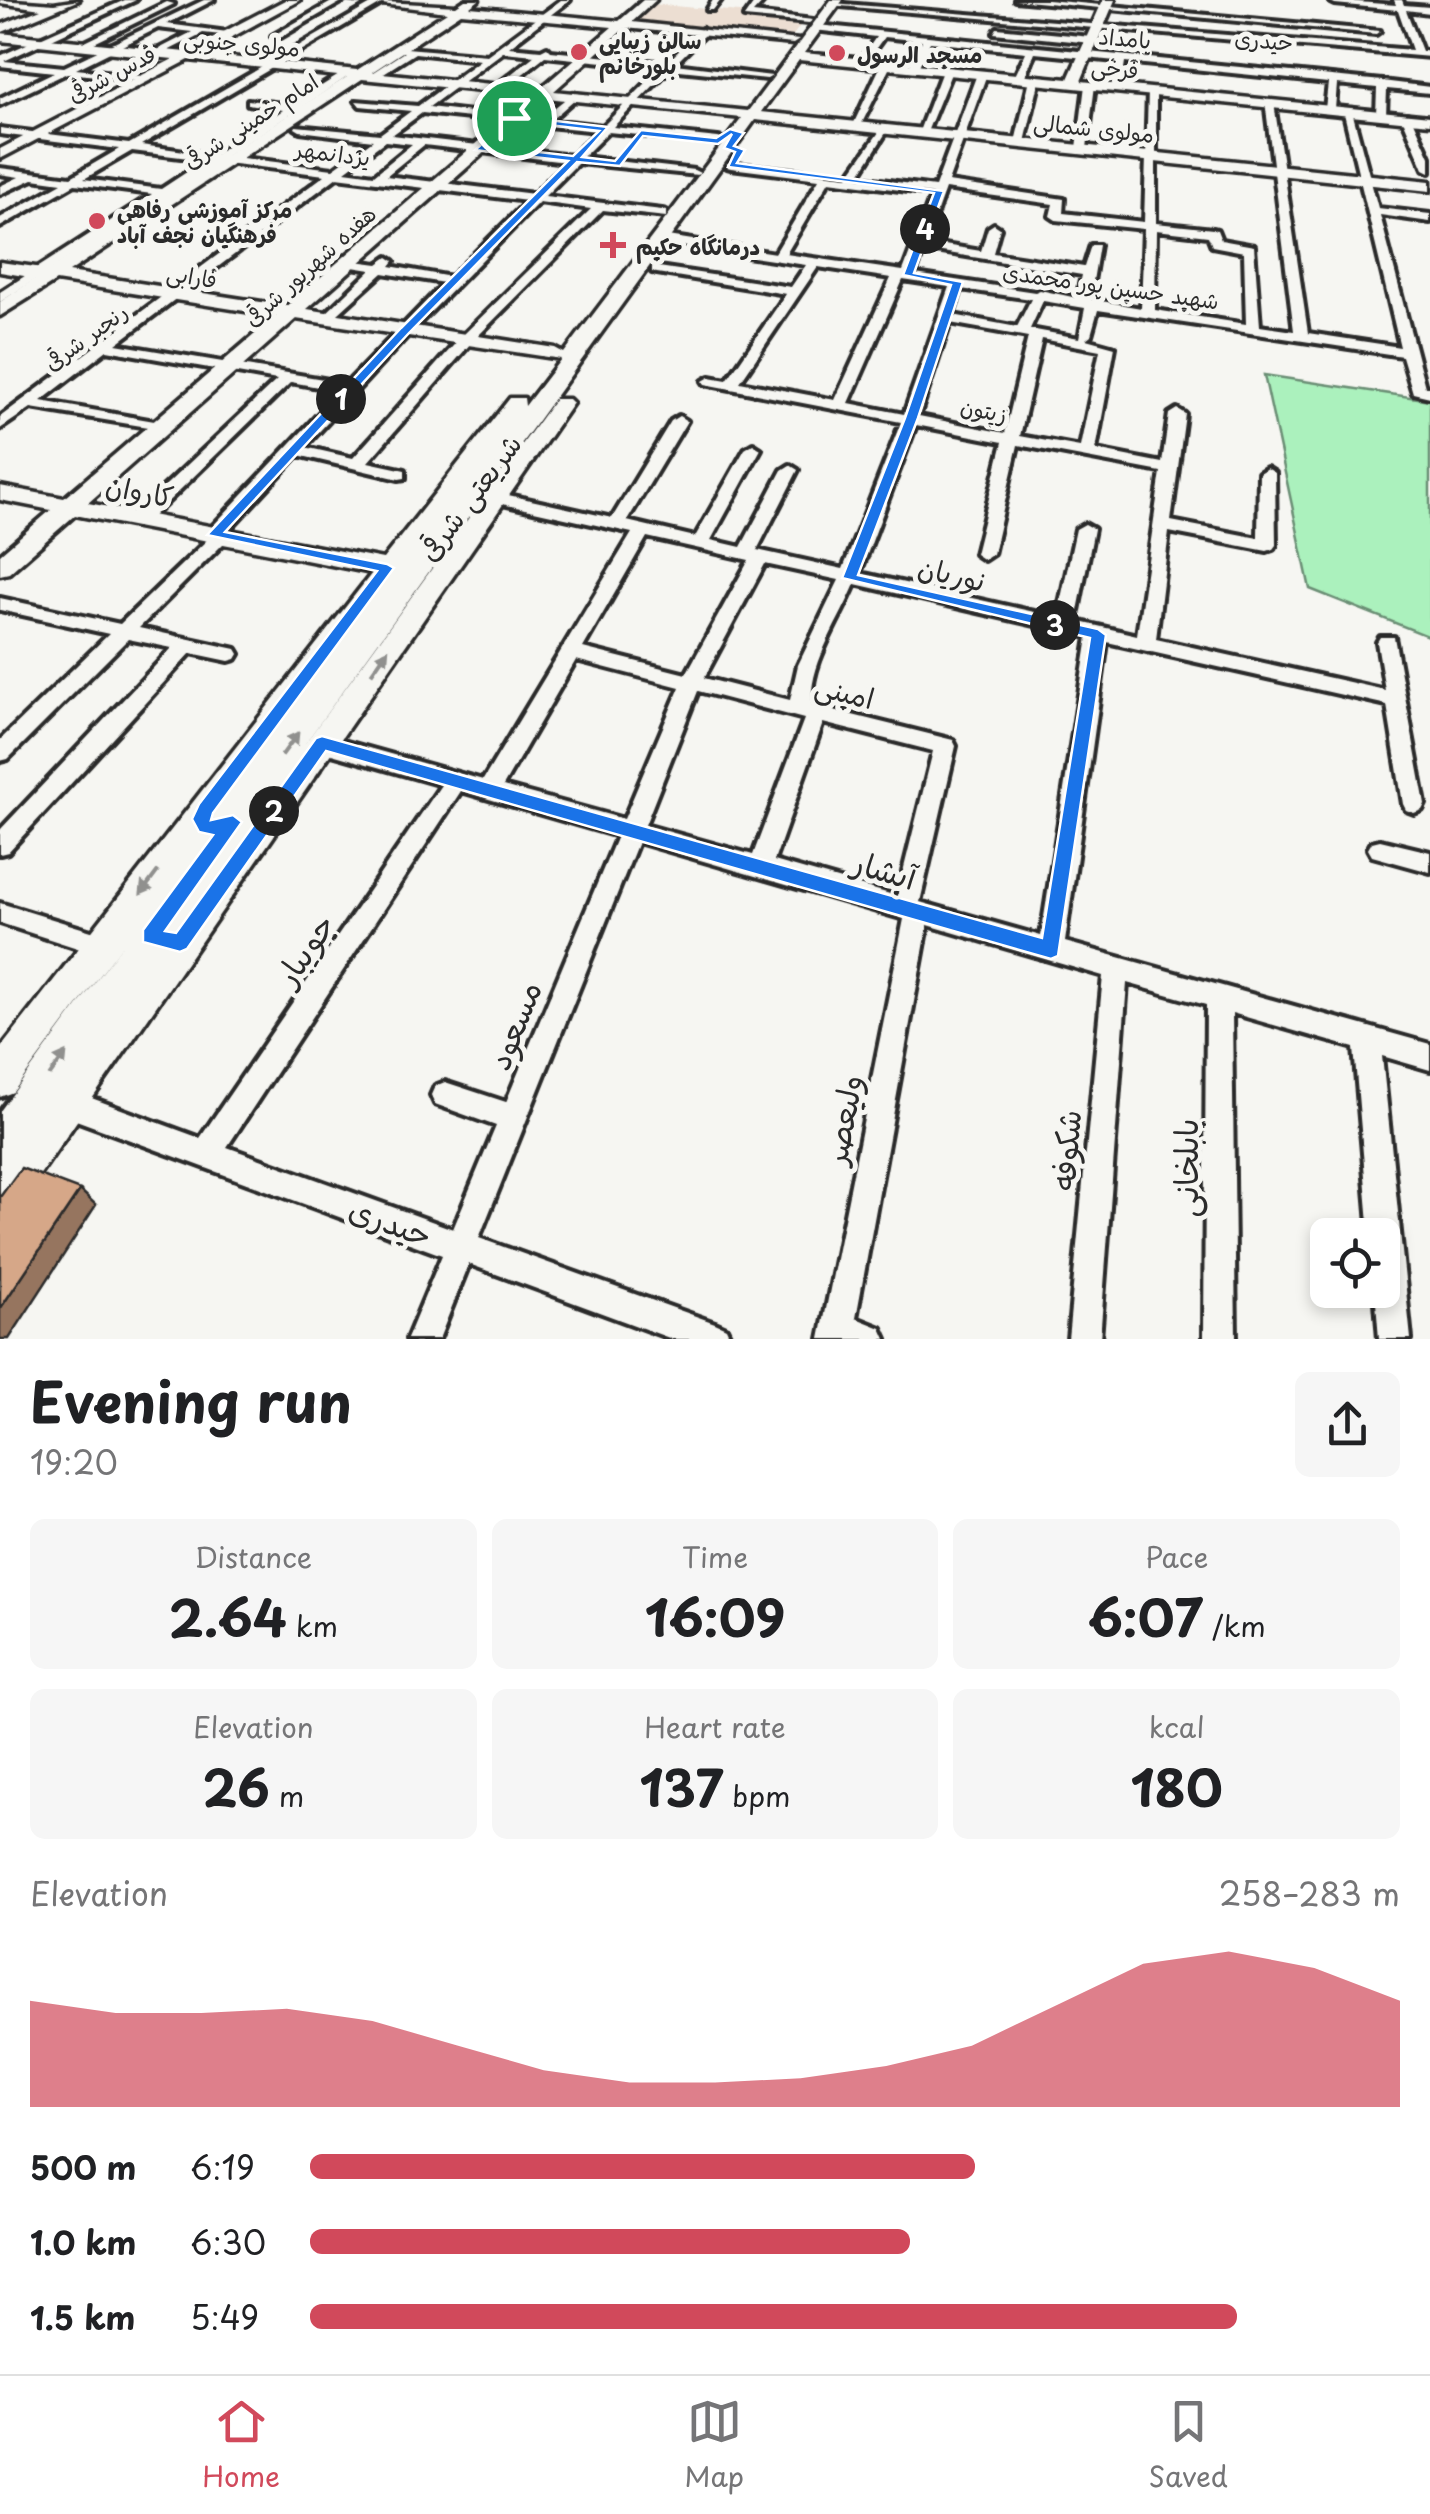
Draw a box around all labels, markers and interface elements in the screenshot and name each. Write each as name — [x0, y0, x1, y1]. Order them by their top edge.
street label: بامداد — [1097, 18, 1153, 56]
street label: مولوی جنوبی — [182, 20, 302, 64]
street label: حیدری — [1233, 20, 1295, 58]
place label: سالن زیبایی بلورخانم — [599, 23, 702, 83]
street label: قدس شرقی — [61, 36, 161, 110]
place label: مسجد الرسول — [857, 37, 982, 70]
marker: سالن زیبایی بلورخانم — [568, 41, 590, 63]
marker: مسجد الرسول — [826, 42, 848, 64]
street label: فرخی — [1090, 48, 1140, 86]
street label: امام خمینی شرقی — [176, 64, 325, 178]
pin — [472, 76, 557, 161]
icon: arrive — [487, 91, 542, 146]
street label: مولوی شمالی — [1032, 104, 1156, 150]
street label: یزدانمهر — [292, 131, 372, 173]
place label: مرکز آموزشی رفاهی فرهنگیان نجف آباد — [117, 192, 292, 250]
street label: هفده شهریور شرقی — [236, 197, 382, 333]
pin: 4 — [900, 204, 950, 254]
text: 4 — [915, 207, 935, 250]
marker: مرکز آموزشی رفاهی فرهنگیان نجف آباد — [86, 210, 108, 232]
place label: درمانگاه حکیم — [636, 229, 760, 264]
marker: درمانگاه حکیم — [600, 232, 626, 258]
street label: شهید حسین پور محمدی — [1001, 254, 1221, 316]
street label: فارابی — [164, 255, 220, 295]
street label: رنجبر شرقی — [36, 294, 134, 378]
pin: 1 — [316, 374, 366, 424]
text: 1 — [334, 377, 348, 420]
street label: زیتون — [958, 388, 1010, 430]
street label: شریعتی شرقی — [407, 424, 531, 570]
street label: کاروان — [102, 462, 178, 518]
street label: نوریان — [914, 544, 990, 602]
pin: 3 — [1030, 600, 1080, 650]
text: 3 — [1046, 603, 1064, 646]
one-way arrow — [369, 648, 389, 674]
street label: امینی — [811, 663, 879, 719]
one-way arrow — [280, 731, 299, 758]
pin: 2 — [249, 786, 299, 836]
text: 2 — [264, 789, 284, 832]
street label: آبشار — [845, 836, 924, 901]
one-way arrow — [139, 870, 159, 896]
street label: جویبار — [261, 903, 346, 997]
street label: مسعود — [473, 973, 553, 1077]
one-way arrow — [47, 1051, 67, 1077]
street label: ولیعصر — [809, 1070, 874, 1171]
street label: شکوفه — [1038, 1108, 1092, 1192]
street label: بابلخانی — [1161, 1118, 1209, 1218]
street label: حیدری — [343, 1184, 439, 1258]
map controls — [1310, 1218, 1400, 1308]
button: locate — [1310, 1218, 1400, 1308]
text: Evening run — [30, 1359, 352, 1442]
button: share — [1295, 1372, 1400, 1477]
text: 19:20 — [30, 1438, 118, 1486]
text: Distance — [195, 1535, 312, 1578]
text: Time — [682, 1535, 748, 1578]
text: Pace — [1145, 1535, 1208, 1578]
text: 2.64 — [169, 1578, 287, 1654]
text: 16:09 — [645, 1578, 785, 1654]
text: 6:07 — [1088, 1578, 1203, 1654]
text: km — [287, 1604, 338, 1647]
text: /km — [1203, 1604, 1266, 1647]
text: Elevation — [193, 1705, 314, 1748]
text: Heart rate — [644, 1705, 786, 1748]
text: kcal — [1149, 1705, 1205, 1748]
text: 26 — [202, 1748, 270, 1824]
text: 137 — [639, 1748, 723, 1824]
text: 180 — [1131, 1748, 1223, 1824]
text: m — [270, 1774, 304, 1817]
text: bpm — [723, 1774, 791, 1817]
text: Elevation — [30, 1869, 168, 1917]
text: 258–283 m — [1219, 1869, 1400, 1917]
text: 500 m — [30, 2143, 136, 2191]
text: 6:19 — [190, 2143, 255, 2191]
text: 1.0 km — [30, 2218, 136, 2266]
text: 6:30 — [190, 2218, 266, 2266]
text: 1.5 km — [30, 2293, 135, 2341]
text: 5:49 — [190, 2293, 259, 2341]
tab: Home — [202, 2394, 280, 2497]
tab: Map — [684, 2394, 744, 2497]
tab: Saved — [1148, 2394, 1228, 2497]

